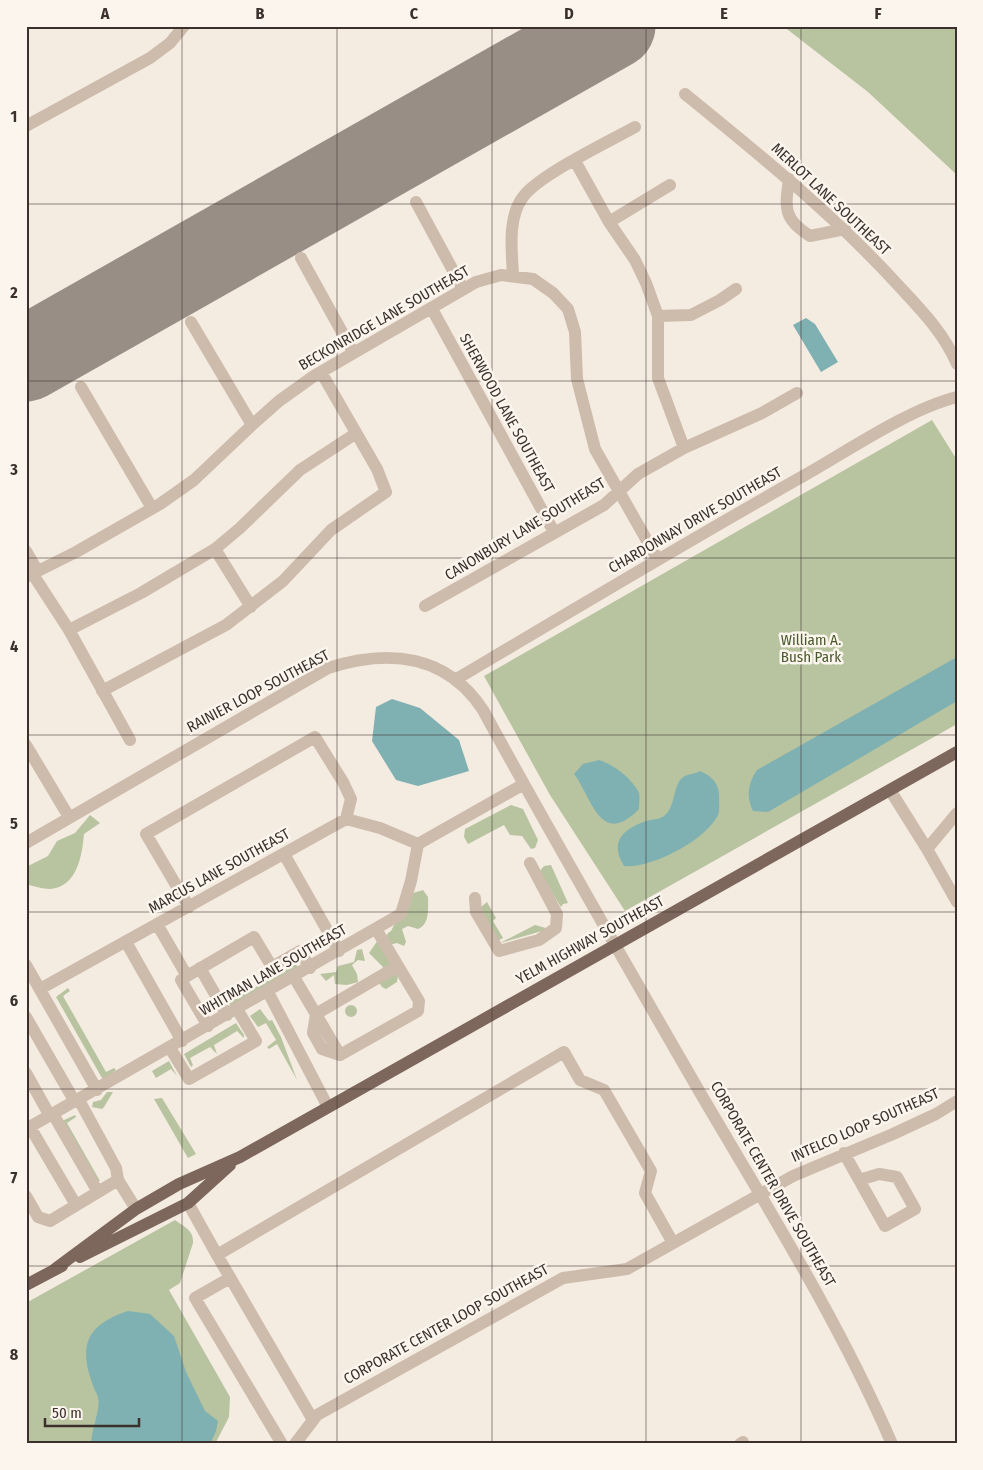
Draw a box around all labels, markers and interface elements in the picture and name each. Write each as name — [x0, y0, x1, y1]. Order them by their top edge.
text: A — [100, 4, 110, 23]
text: B — [256, 4, 265, 23]
text: C — [410, 4, 419, 23]
text: D — [564, 4, 574, 23]
text: E — [720, 4, 728, 23]
text: F — [874, 4, 882, 23]
text: 1 — [11, 107, 17, 126]
street label: MERLOT LANE SOUTHEAST — [768, 139, 894, 259]
street label: BECKONRIDGE LANE SOUTHEAST — [296, 262, 472, 374]
text: 2 — [9, 283, 18, 302]
street label: SHERWOOD LANE SOUTHEAST — [456, 330, 558, 496]
text: 3 — [9, 460, 18, 479]
street label: CHARDONNAY DRIVE SOUTHEAST — [605, 463, 785, 577]
street label: CANONBURY LANE SOUTHEAST — [442, 474, 608, 584]
park label: William A. Bush Park — [781, 631, 841, 666]
text: 4 — [10, 637, 18, 656]
street label: RAINIER LOOP SOUTHEAST — [184, 646, 332, 736]
text: 5 — [10, 814, 18, 833]
street label: MARCUS LANE SOUTHEAST — [145, 825, 293, 917]
street label: YELM HIGHWAY SOUTHEAST — [513, 892, 667, 988]
street label: WHITMAN LANE SOUTHEAST — [196, 920, 350, 1020]
text: 6 — [10, 991, 18, 1010]
street label: CORPORATE CENTER DRIVE SOUTHEAST — [707, 1078, 839, 1290]
street label: INTELCO LOOP SOUTHEAST — [788, 1084, 942, 1166]
text: 7 — [11, 1168, 18, 1187]
street label: CORPORATE CENTER LOOP SOUTHEAST — [340, 1260, 552, 1388]
text: 8 — [10, 1345, 19, 1364]
scale bar — [45, 1395, 139, 1427]
text: 50 m — [52, 1404, 82, 1422]

